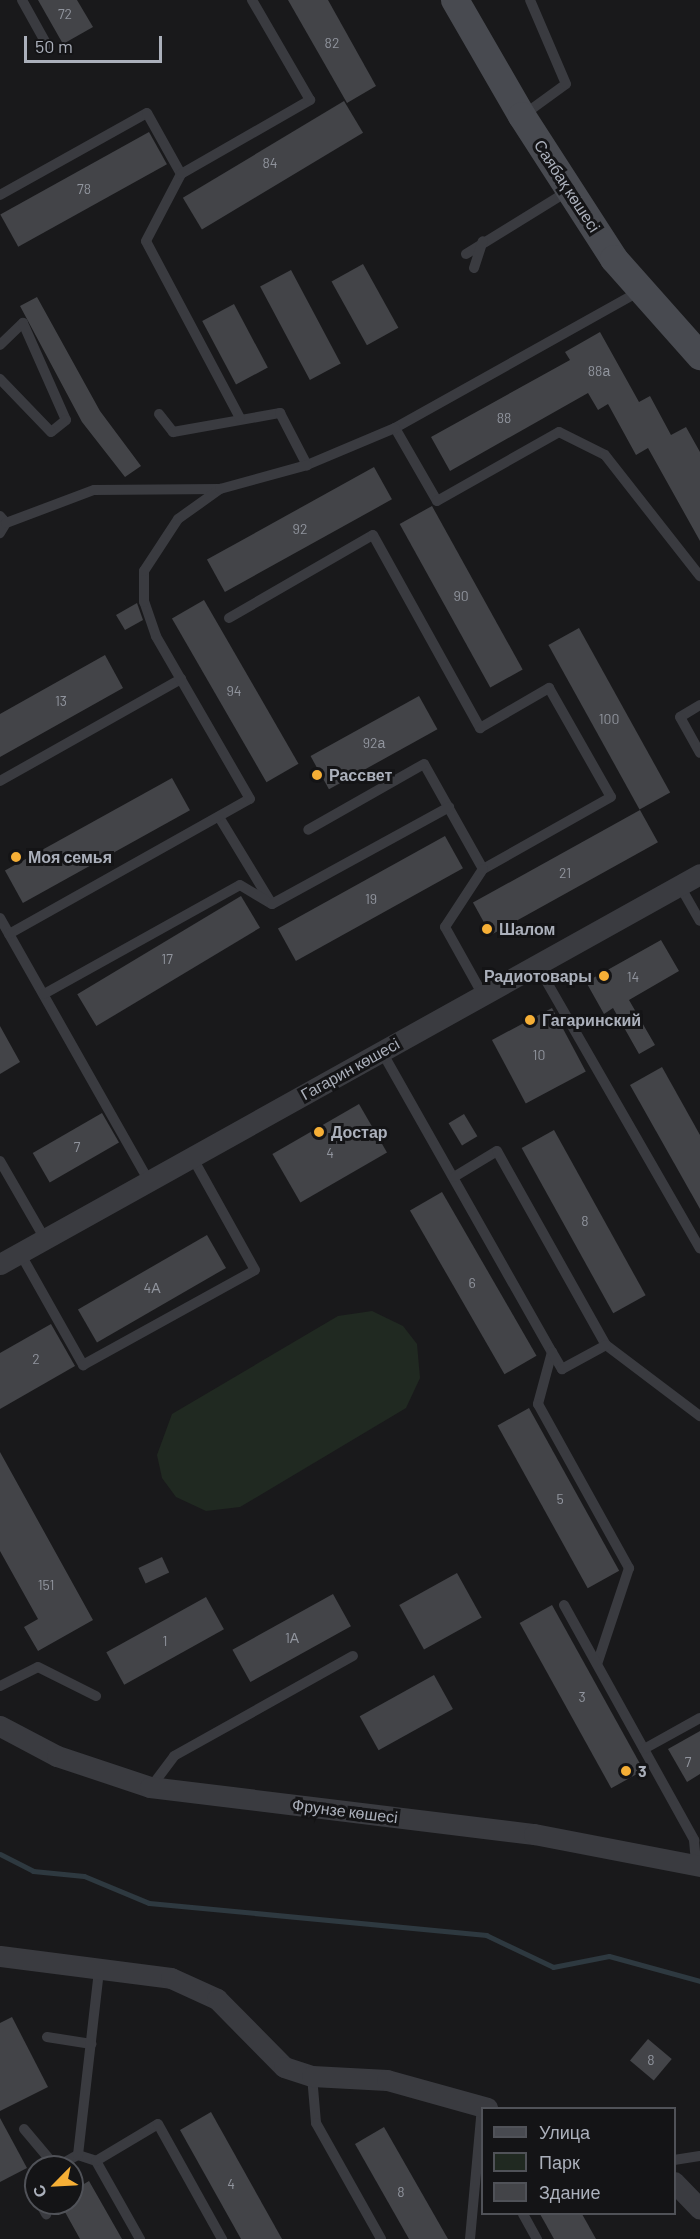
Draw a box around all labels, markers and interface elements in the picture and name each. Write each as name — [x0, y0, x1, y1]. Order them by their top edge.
house number: 72 — [58, 6, 72, 22]
scale bar — [27, 24, 165, 62]
text: 50 m — [35, 35, 73, 57]
house number: 82 — [325, 35, 339, 51]
street label: Саябақ көшесі — [530, 136, 604, 236]
house number: 84 — [262, 155, 278, 171]
house number: 78 — [77, 181, 91, 197]
house number: 88а — [588, 363, 610, 379]
house number: 88 — [497, 410, 511, 426]
house number: 92 — [293, 521, 307, 537]
house number: 90 — [453, 588, 469, 604]
house number: 94 — [226, 683, 242, 699]
house number: 13 — [55, 693, 67, 709]
house number: 100 — [599, 711, 619, 727]
house number: 92а — [363, 735, 385, 751]
place label: Рассвет — [329, 765, 392, 785]
marker: Рассвет — [310, 768, 324, 782]
place label: Моя семья — [28, 847, 112, 867]
marker: Моя семья — [9, 850, 23, 864]
house number: 21 — [559, 865, 571, 881]
house number: 19 — [365, 891, 377, 907]
place label: Шалом — [499, 919, 555, 939]
marker: Шалом — [480, 922, 494, 936]
house number: 17 — [161, 951, 173, 967]
place label: Радиотовары — [484, 966, 592, 986]
marker: Радиотовары — [597, 969, 611, 983]
house number: 14 — [627, 969, 639, 985]
place label: Гагаринский — [542, 1010, 641, 1030]
marker: Гагаринский — [523, 1013, 537, 1027]
street label: Гагарин көшесі — [297, 1034, 403, 1104]
house number: 10 — [533, 1047, 545, 1063]
place label: Достар — [331, 1122, 388, 1142]
marker: Достар — [312, 1125, 326, 1139]
house number: 7 — [74, 1139, 80, 1155]
house number: 4 — [326, 1145, 334, 1161]
house number: 8 — [581, 1213, 589, 1229]
house number: 6 — [468, 1275, 476, 1291]
house number: 4А — [143, 1280, 161, 1296]
house number: 2 — [32, 1351, 40, 1367]
house number: 5 — [556, 1491, 564, 1507]
house number: 151 — [38, 1577, 54, 1593]
house number: 1А — [285, 1630, 299, 1646]
house number: 1 — [163, 1633, 167, 1649]
house number: 3 — [578, 1689, 586, 1705]
house number: 7 — [685, 1754, 691, 1770]
place label: 3 — [638, 1761, 647, 1781]
marker: 3 — [619, 1764, 633, 1778]
street label: Фрунзе көшесі — [291, 1795, 399, 1827]
house number: 8 — [647, 2052, 655, 2068]
legend — [481, 2107, 676, 2215]
text: Улица — [539, 2121, 590, 2143]
text: Парк — [539, 2151, 580, 2173]
north arrow — [24, 2155, 84, 2215]
house number: 4 — [227, 2176, 235, 2192]
text: Здание — [539, 2181, 600, 2203]
text: С — [28, 2183, 50, 2201]
house number: 8 — [397, 2184, 405, 2200]

